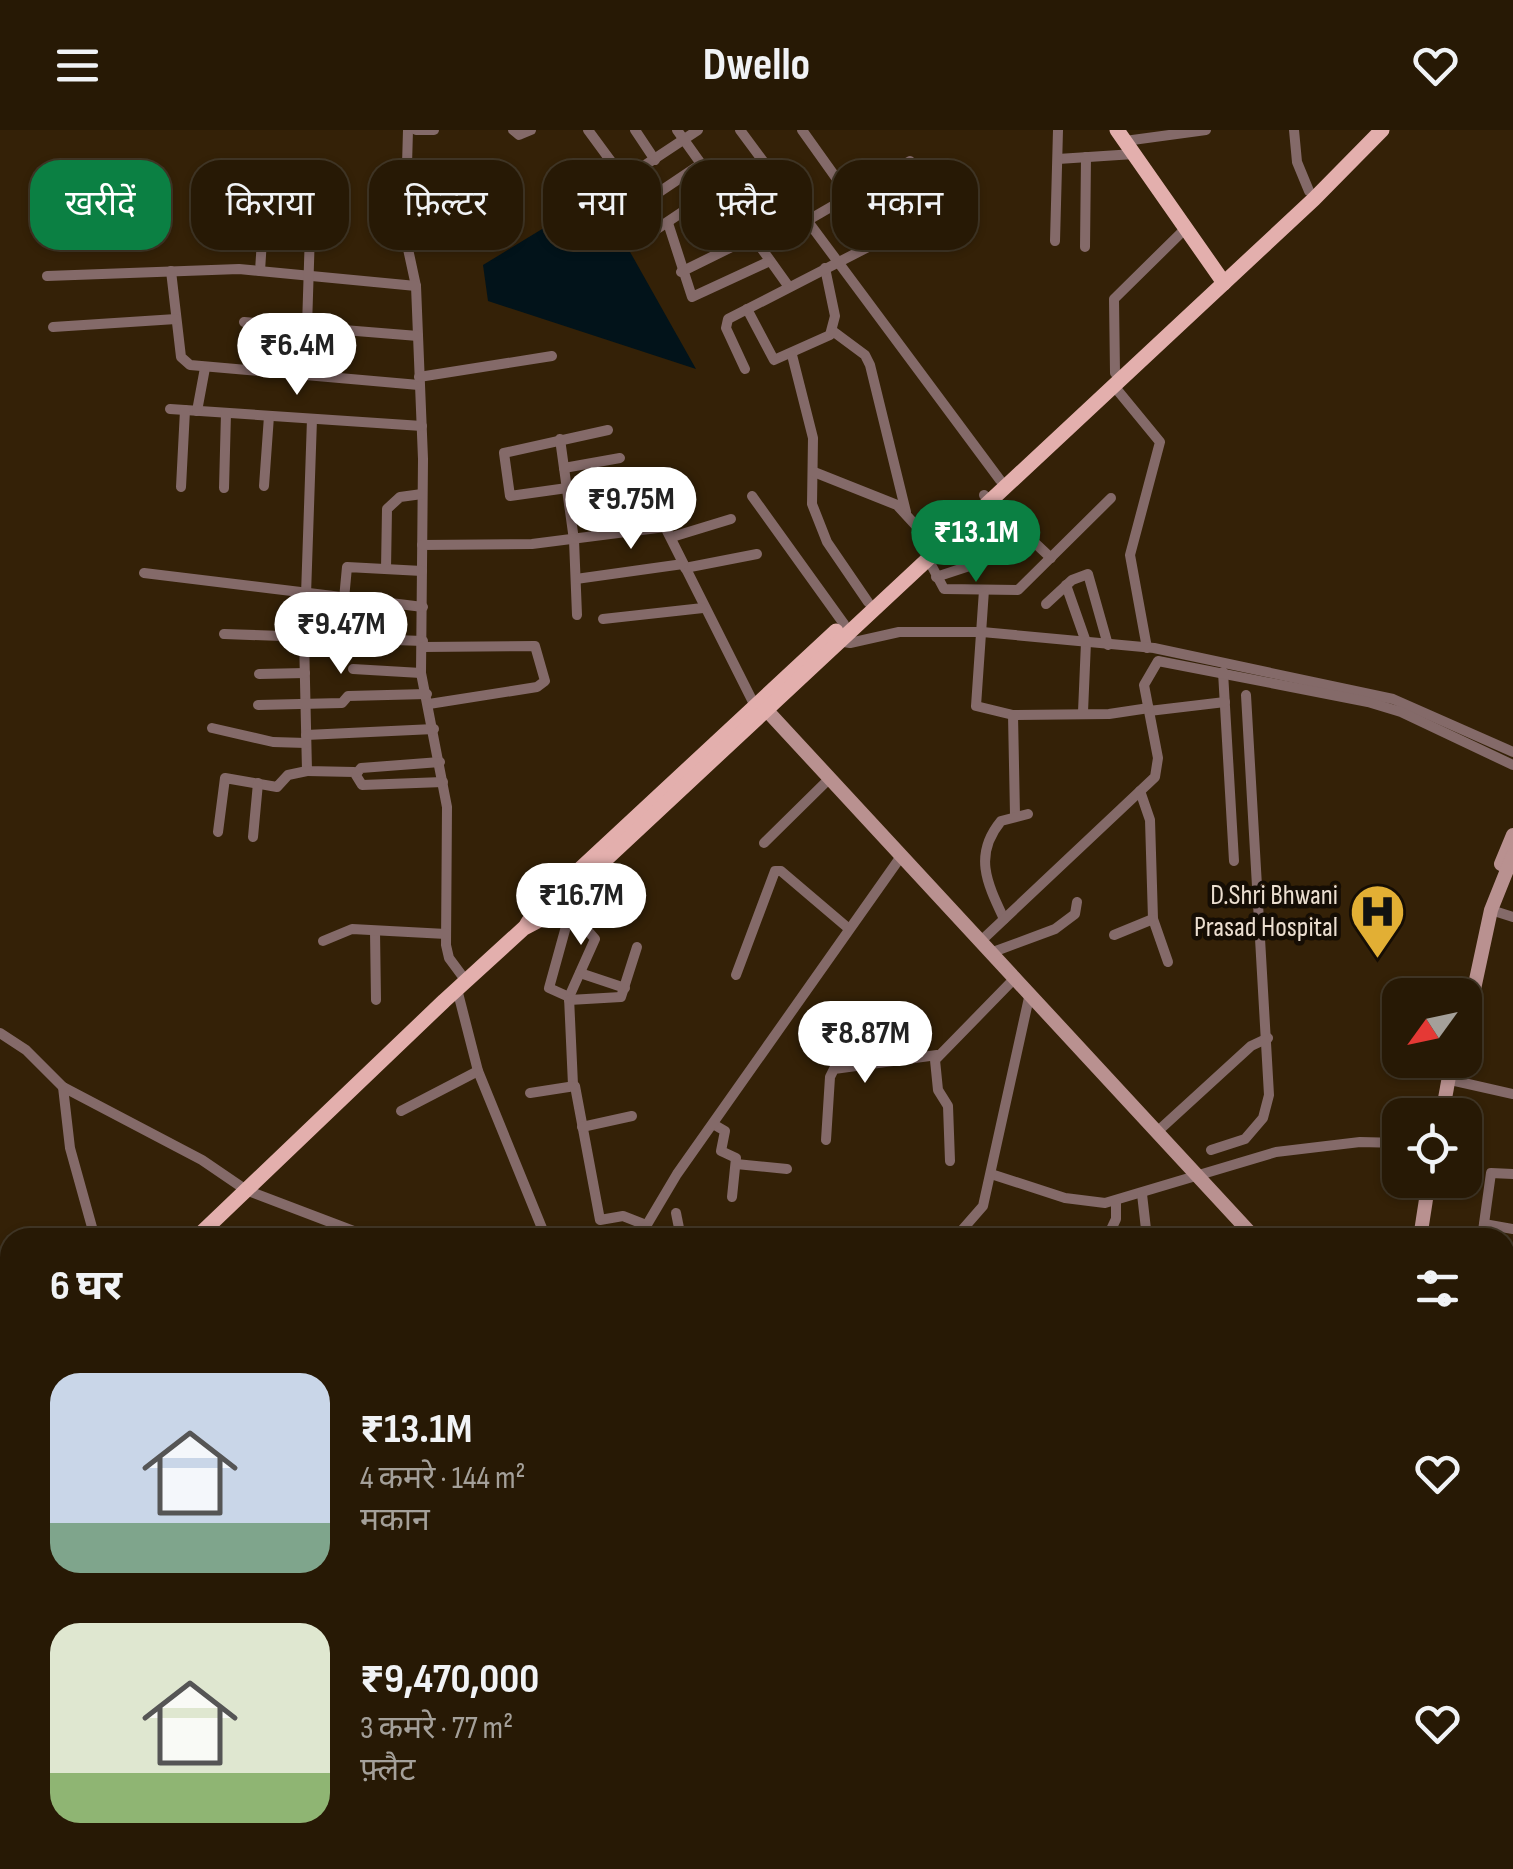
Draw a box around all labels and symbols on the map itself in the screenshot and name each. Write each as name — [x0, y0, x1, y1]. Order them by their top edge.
pin: ₹6.4M — [227, 313, 367, 398]
pin: ₹9.75M — [550, 467, 712, 552]
pin: ₹13.1M — [895, 500, 1057, 585]
pin: ₹9.47M — [260, 592, 422, 677]
pin: ₹16.7M — [500, 863, 662, 948]
place label: D.Shri Bhwani Prasad Hospital — [1194, 879, 1338, 944]
hospital icon: D.Shri Bhwani Prasad Hospital — [1347, 881, 1407, 960]
north arrow — [1382, 978, 1482, 1078]
pin: ₹8.87M — [784, 1001, 946, 1086]

